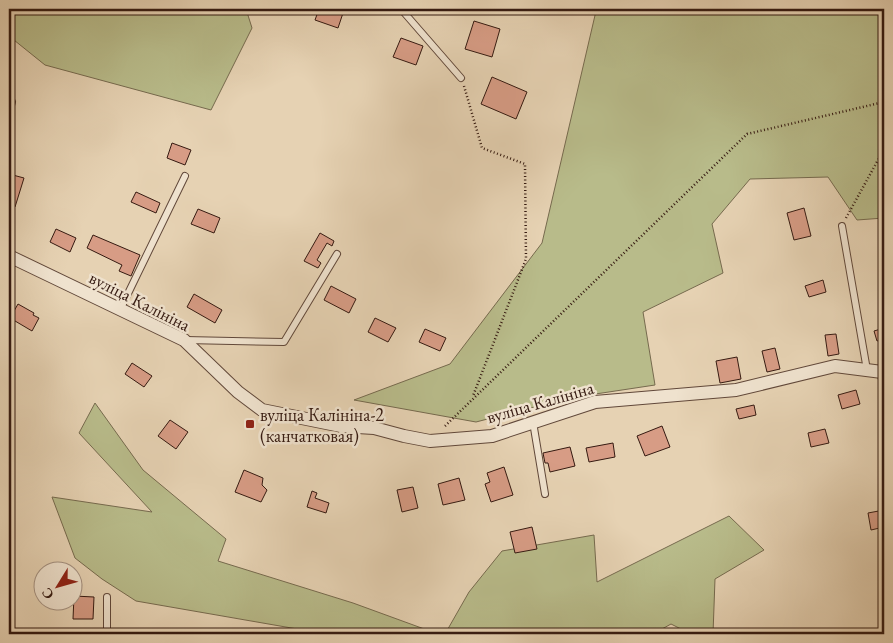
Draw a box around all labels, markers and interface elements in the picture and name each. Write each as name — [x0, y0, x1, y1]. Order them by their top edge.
street label: вуліца Калініна — [86, 266, 195, 337]
street label: вуліца Калініна — [484, 376, 597, 428]
place label: вуліца Калініна-2 (канчатковая) — [260, 403, 384, 447]
marker: вуліца Калініна-2 (канчатковая) — [244, 418, 256, 430]
north arrow — [32, 560, 82, 610]
text: С — [37, 584, 58, 603]

